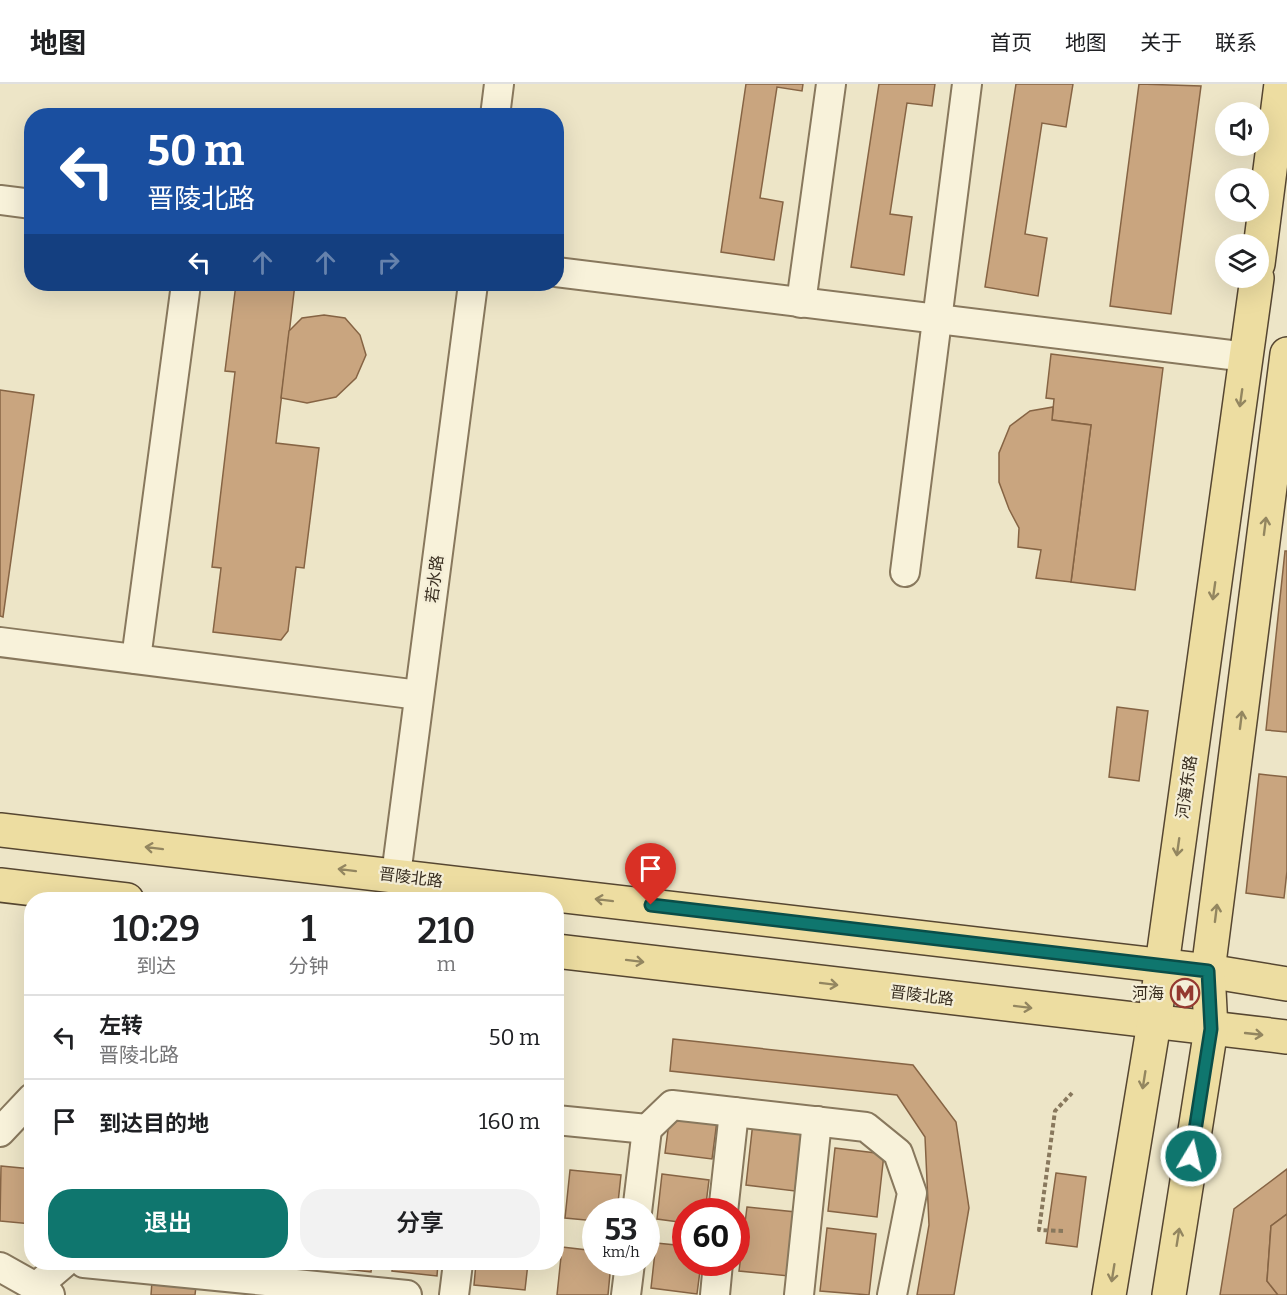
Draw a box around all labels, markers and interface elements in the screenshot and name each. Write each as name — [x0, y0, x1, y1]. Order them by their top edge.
text: 地图 — [30, 27, 86, 60]
text: 首页 — [990, 30, 1032, 56]
text: 地图 — [1065, 30, 1107, 56]
text: 关于 — [1140, 30, 1182, 56]
text: 联系 — [1215, 30, 1257, 56]
map controls — [1215, 102, 1269, 288]
button: sound — [1215, 102, 1269, 156]
text: 50 m — [147, 126, 244, 176]
icon: left — [48, 132, 126, 210]
button: search — [1215, 168, 1269, 222]
text: 晋陵北路 — [147, 183, 255, 215]
button: layers — [1215, 234, 1269, 288]
icon: left — [183, 246, 216, 279]
icon: ahead — [246, 246, 279, 279]
icon: ahead — [309, 246, 342, 279]
icon: right — [372, 246, 405, 279]
one-way arrow — [1236, 388, 1247, 407]
one-way arrow — [1260, 517, 1271, 537]
street label: 若水路 — [422, 554, 447, 604]
one-way arrow — [1208, 581, 1219, 600]
one-way arrow — [1235, 710, 1246, 730]
street label: 河海东路 — [1173, 754, 1200, 820]
one-way arrow — [1172, 836, 1183, 856]
one-way arrow — [144, 842, 164, 853]
pin — [625, 843, 676, 905]
icon: arrive — [634, 852, 667, 885]
one-way arrow — [338, 864, 358, 875]
street label: 晋陵北路 — [378, 864, 444, 891]
one-way arrow — [594, 894, 614, 905]
one-way arrow — [1210, 904, 1221, 923]
text: 10:29 — [113, 907, 200, 951]
text: 1 — [301, 907, 316, 951]
text: 210 — [417, 909, 475, 953]
text: m — [437, 952, 456, 976]
text: 到达 — [136, 954, 176, 978]
text: 分钟 — [289, 954, 329, 978]
one-way arrow — [625, 955, 645, 966]
metro station icon: 河海 — [1169, 977, 1201, 1009]
one-way arrow — [819, 979, 838, 990]
street label: 晋陵北路 — [889, 982, 955, 1009]
place label: 河海 — [1132, 984, 1164, 1003]
one-way arrow — [1012, 1002, 1032, 1013]
text: 左转 — [99, 1012, 143, 1039]
icon: left — [48, 1021, 81, 1054]
text: 50 m — [489, 1024, 540, 1051]
one-way arrow — [1243, 1029, 1263, 1040]
text: 晋陵北路 — [99, 1043, 179, 1067]
one-way arrow — [1139, 1070, 1150, 1090]
icon: arrive — [48, 1105, 81, 1138]
text: 160 m — [479, 1108, 540, 1135]
text: 到达目的地 — [99, 1110, 209, 1137]
position arrow — [1159, 1124, 1223, 1188]
button: 退出 — [48, 1189, 288, 1258]
button: 分享 — [300, 1189, 540, 1258]
speed limit sign: 60 — [672, 1198, 750, 1276]
text: 53 — [605, 1212, 637, 1248]
one-way arrow — [1173, 1228, 1184, 1248]
text: km/h — [602, 1243, 640, 1261]
one-way arrow — [1107, 1263, 1118, 1282]

